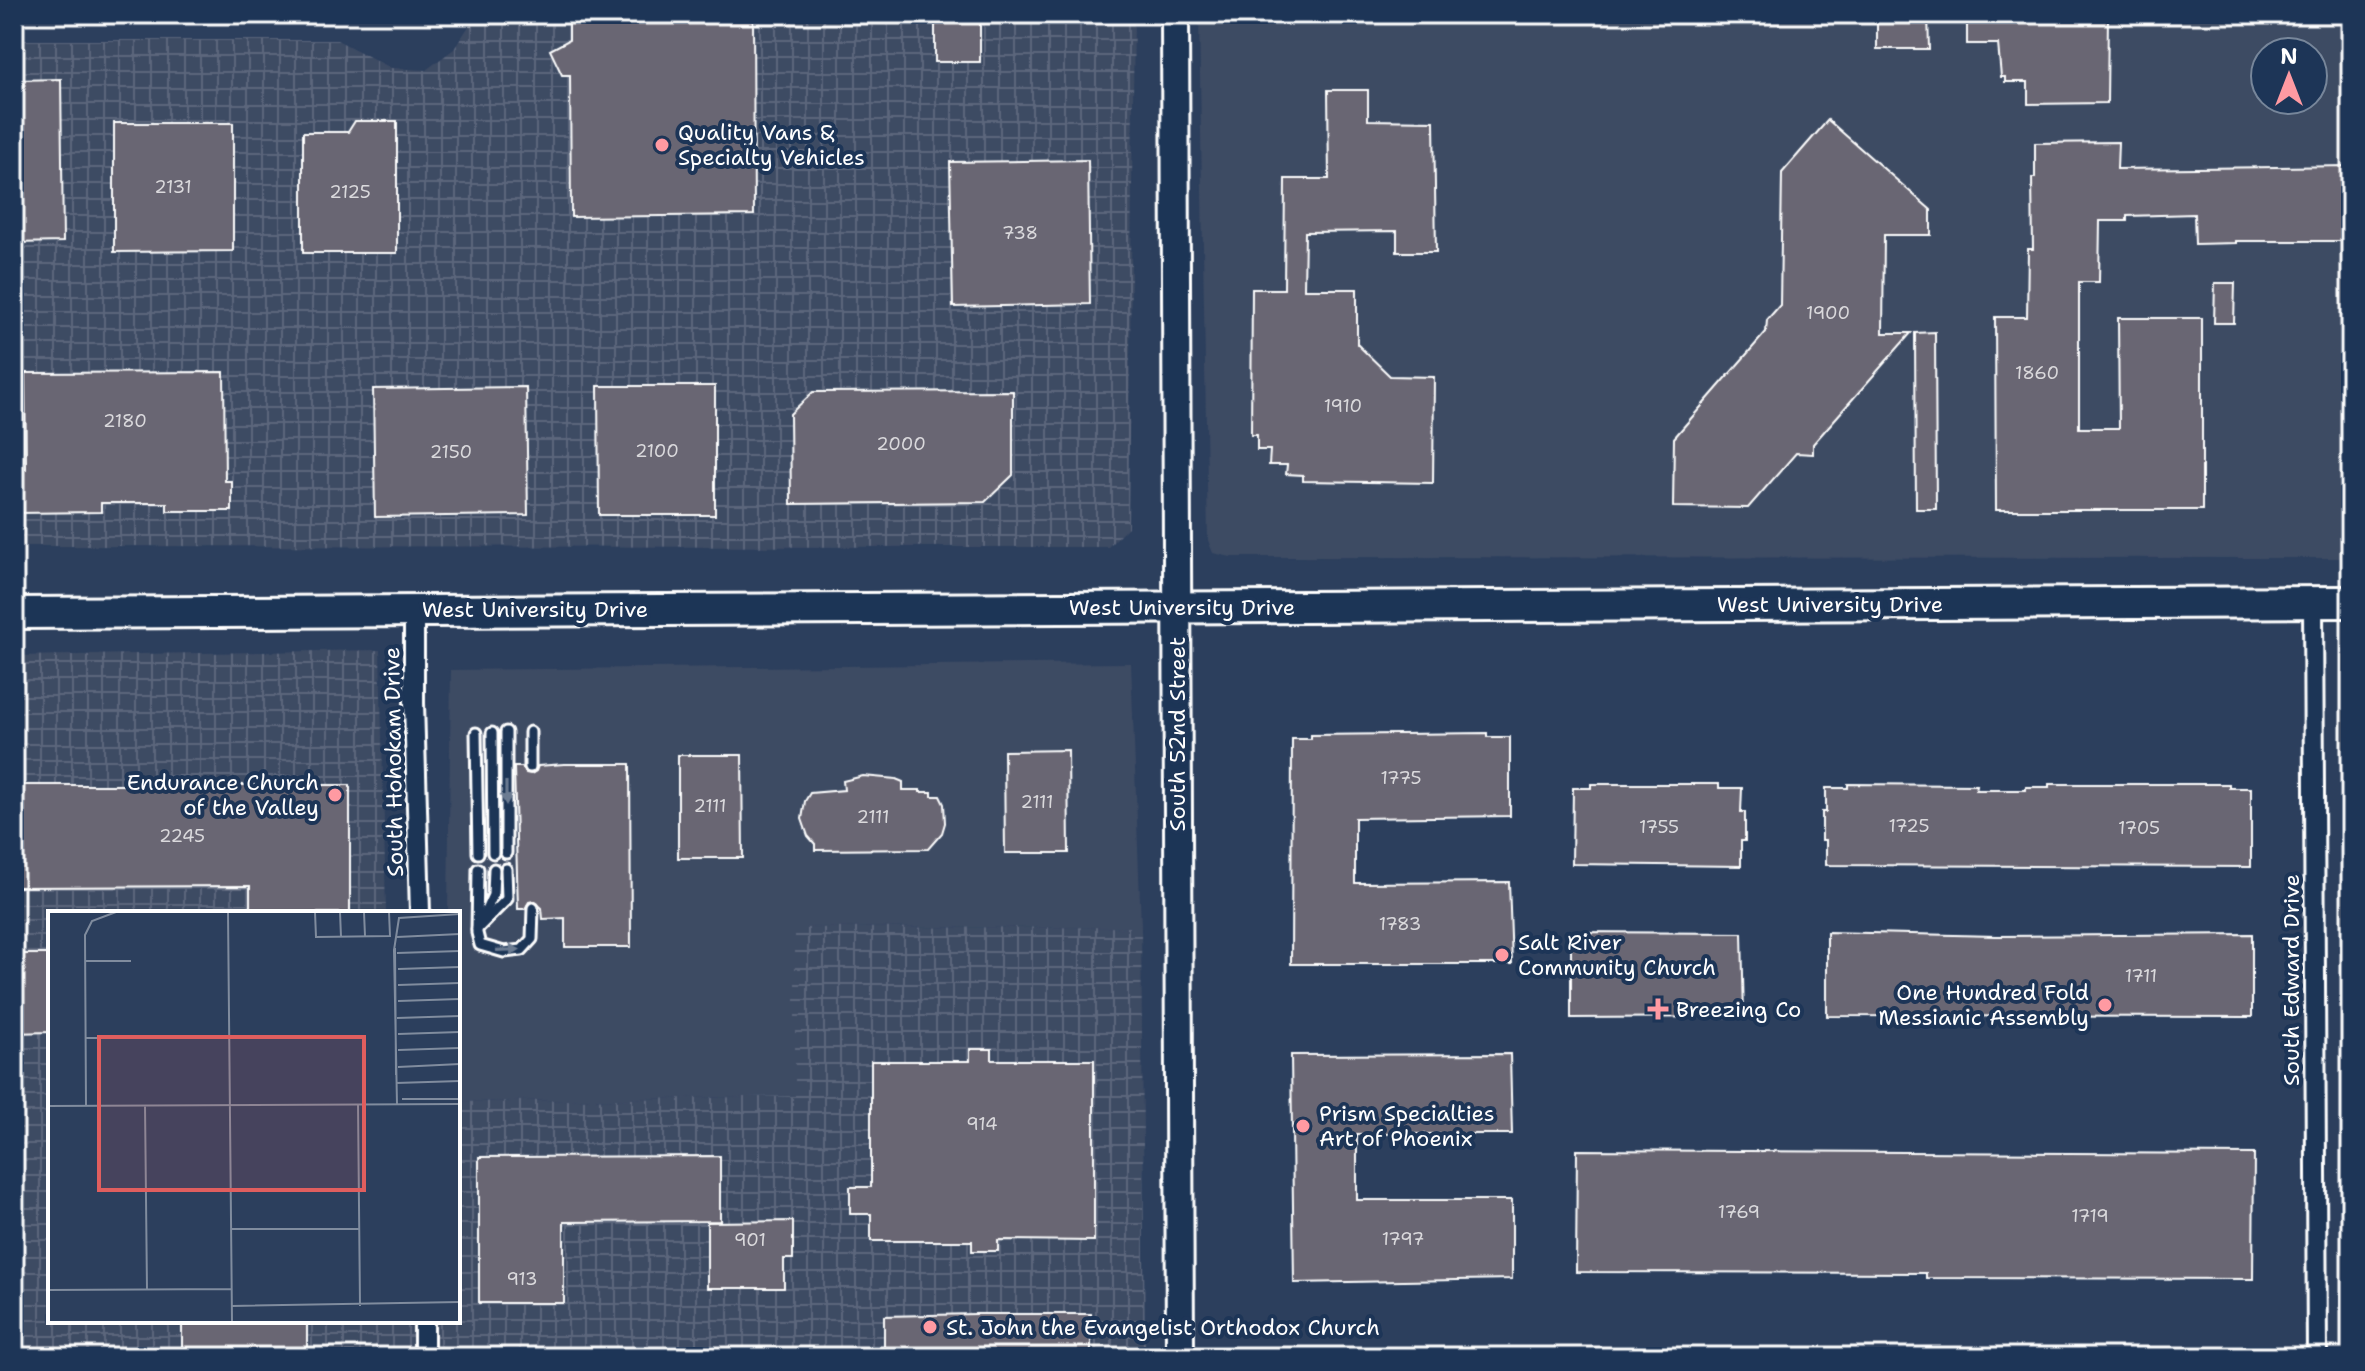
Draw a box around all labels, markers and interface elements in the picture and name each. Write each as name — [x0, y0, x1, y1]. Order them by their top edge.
north arrow — [2249, 36, 2329, 116]
text: N — [2280, 42, 2298, 71]
place label: Quality Vans & Specialty Vehicles — [678, 118, 865, 172]
marker: Quality Vans & Specialty Vehicles — [653, 136, 671, 154]
house number: 2131 — [154, 175, 192, 199]
house number: 2125 — [329, 180, 371, 204]
house number: 738 — [1002, 221, 1038, 245]
house number: 1900 — [1806, 301, 1850, 325]
house number: 1860 — [2015, 361, 2059, 385]
house number: 1910 — [1324, 394, 1362, 418]
house number: 2180 — [103, 409, 147, 433]
house number: 2000 — [876, 432, 926, 456]
house number: 2100 — [635, 439, 679, 463]
house number: 2150 — [430, 440, 472, 464]
street label: West University Drive — [1717, 590, 1943, 619]
street label: West University Drive — [1069, 593, 1295, 622]
street label: West University Drive — [422, 595, 648, 624]
street label: South 52nd Street — [1163, 637, 1192, 831]
street label: South Hohokam Drive — [377, 647, 410, 877]
house number: 1775 — [1380, 766, 1422, 790]
place label: Endurance Church of the Valley — [127, 768, 319, 822]
one-way arrow — [500, 781, 512, 806]
marker: Endurance Church of the Valley — [326, 786, 344, 804]
house number: 2111 — [1020, 790, 1054, 814]
house number: 2111 — [693, 794, 727, 818]
house number: 2111 — [856, 805, 890, 829]
house number: 1725 — [1889, 814, 1929, 838]
house number: 1755 — [1639, 815, 1679, 839]
house number: 1705 — [2118, 816, 2160, 840]
house number: 2245 — [159, 824, 205, 848]
street label: South Edward Drive — [2277, 874, 2306, 1086]
inset map — [48, 911, 460, 1323]
house number: 1783 — [1379, 912, 1421, 936]
place label: Salt River Community Church — [1518, 928, 1716, 982]
one-way arrow — [496, 944, 521, 957]
marker: Salt River Community Church — [1493, 946, 1511, 964]
house number: 1711 — [2125, 964, 2157, 988]
place label: One Hundred Fold Messianic Assembly — [1878, 978, 2089, 1032]
place label: Breezing Co — [1676, 995, 1801, 1024]
marker: One Hundred Fold Messianic Assembly — [2096, 996, 2114, 1014]
marker: Breezing Co — [1647, 998, 1669, 1020]
place label: Prism Specialties Art of Phoenix — [1319, 1099, 1495, 1153]
house number: 914 — [966, 1112, 998, 1136]
marker: Prism Specialties Art of Phoenix — [1294, 1117, 1312, 1135]
house number: 1769 — [1718, 1200, 1760, 1224]
house number: 1719 — [2071, 1204, 2109, 1228]
house number: 1797 — [1382, 1227, 1424, 1251]
house number: 901 — [734, 1228, 766, 1252]
house number: 913 — [506, 1267, 538, 1291]
place label: St. John the Evangelist Orthodox Church — [946, 1313, 1380, 1342]
marker: St. John the Evangelist Orthodox Church — [921, 1318, 939, 1336]

